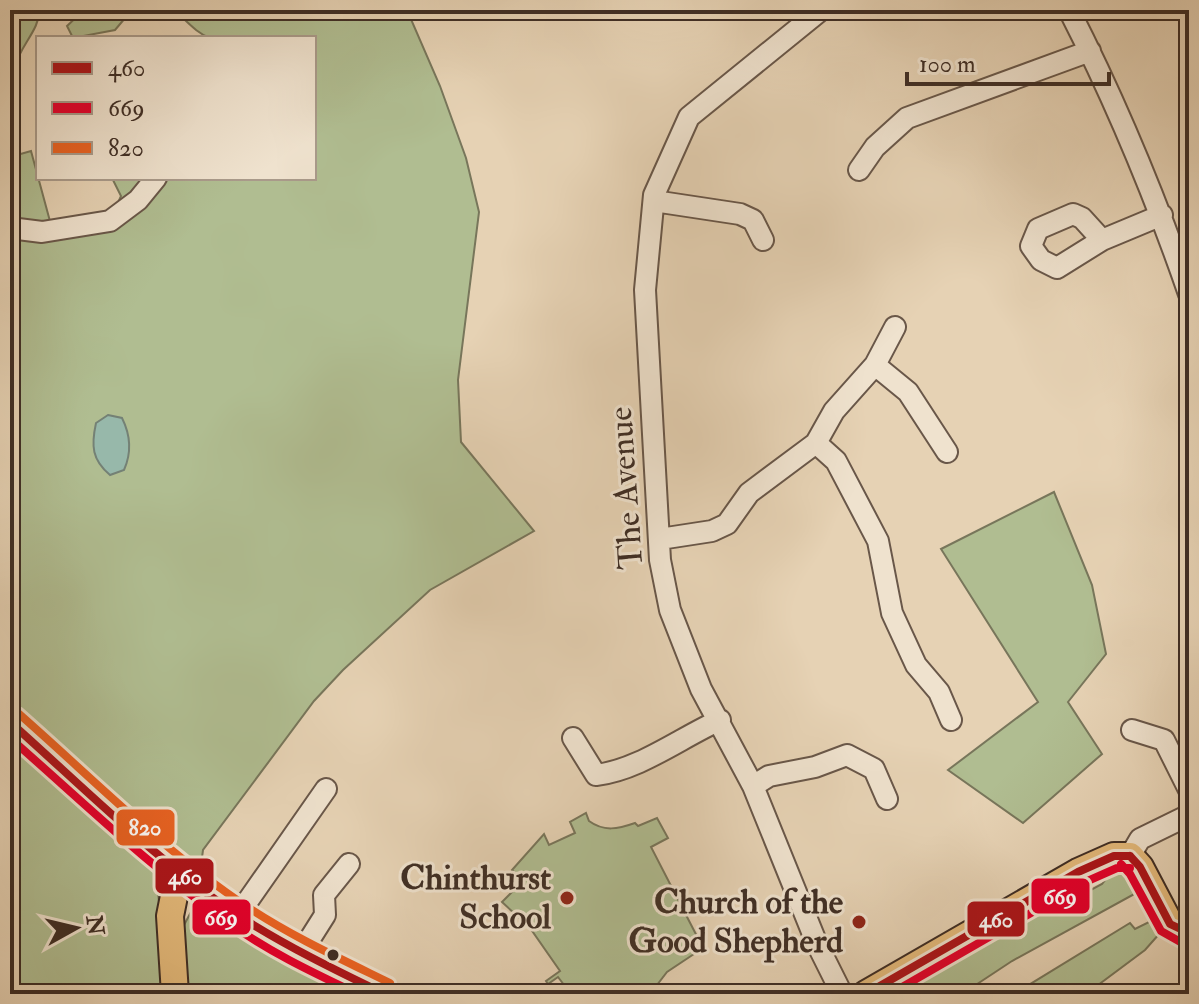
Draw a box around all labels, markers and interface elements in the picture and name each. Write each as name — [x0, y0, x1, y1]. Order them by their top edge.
legend — [36, 36, 316, 180]
scale bar — [907, 36, 1109, 86]
text: 100 m — [919, 49, 976, 80]
text: 460 — [108, 53, 145, 84]
text: 669 — [108, 93, 144, 124]
text: 820 — [108, 133, 144, 164]
street label: The Avenue — [599, 405, 653, 571]
line badge: 820 — [115, 808, 176, 847]
text: 820 — [129, 814, 161, 842]
line badge: 460 — [154, 857, 215, 895]
place label: Chinthurst School — [400, 857, 551, 939]
text: 460 — [167, 863, 202, 891]
line badge: 669 — [1030, 877, 1091, 915]
place label: Church of the Good Shepherd — [629, 881, 844, 963]
text: 669 — [1043, 883, 1077, 911]
north arrow — [36, 888, 116, 968]
marker: Chinthurst School — [558, 889, 576, 907]
line badge: 669 — [191, 898, 252, 936]
line badge: 460 — [966, 900, 1026, 938]
text: 669 — [204, 904, 238, 932]
text: 460 — [978, 906, 1013, 934]
text: N — [79, 913, 110, 937]
marker: Church of the Good Shepherd — [850, 913, 868, 931]
unlabelled marker — [325, 947, 341, 963]

